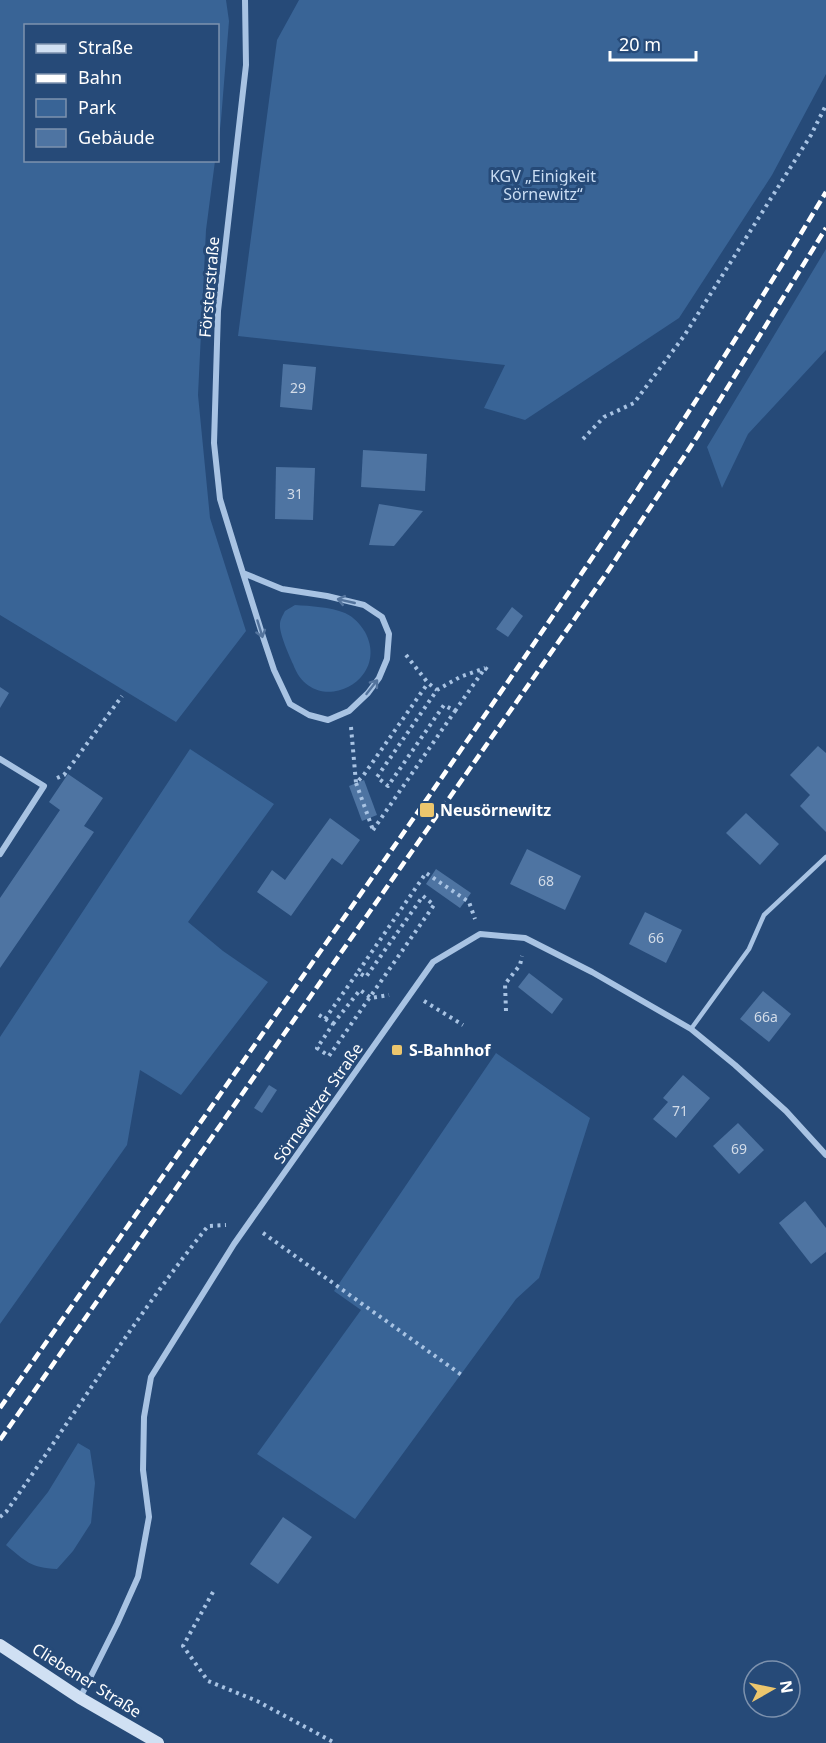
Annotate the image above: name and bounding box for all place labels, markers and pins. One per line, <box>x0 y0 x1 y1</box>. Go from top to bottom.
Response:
place label: Neusörnewitz <box>440 799 551 821</box>
marker: Neusörnewitz <box>418 801 436 819</box>
place label: S-Bahnhof <box>409 1039 491 1061</box>
marker: S-Bahnhof <box>390 1043 404 1057</box>

